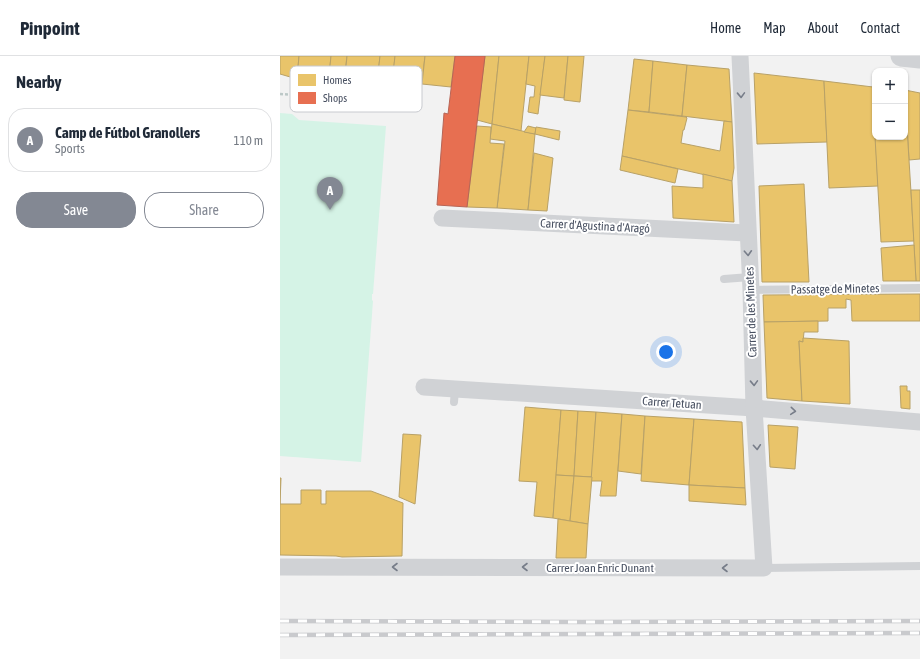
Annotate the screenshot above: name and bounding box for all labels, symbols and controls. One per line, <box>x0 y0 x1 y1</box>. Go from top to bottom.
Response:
text: Pinpoint <box>20 17 80 39</box>
text: Home <box>710 20 741 36</box>
text: Map <box>763 20 786 36</box>
text: About <box>808 20 839 36</box>
text: Contact <box>861 20 900 36</box>
legend <box>290 66 422 112</box>
map controls <box>872 68 908 140</box>
button: + <box>872 68 908 104</box>
text: Nearby <box>16 72 62 92</box>
text: Homes <box>323 74 351 86</box>
text: Shops <box>323 92 347 104</box>
one-way arrow <box>737 92 746 98</box>
button: − <box>872 104 908 140</box>
text: Camp de Fútbol Granollers <box>55 124 200 141</box>
text: A <box>27 133 33 148</box>
text: 110 m <box>234 133 263 148</box>
text: Sports <box>55 141 85 156</box>
pin: A <box>317 177 343 210</box>
button: Save <box>16 192 136 228</box>
button: Share <box>144 192 264 228</box>
street label: Carrer d'Agustina d'Aragó <box>540 216 650 236</box>
one-way arrow <box>744 250 753 256</box>
street label: Carrer de les Minetes <box>742 266 760 358</box>
street label: Passatge de Minetes <box>791 281 879 297</box>
your location <box>656 342 676 362</box>
one-way arrow <box>749 380 758 386</box>
street label: Carrer Tetuan <box>642 394 702 412</box>
one-way arrow <box>790 406 796 415</box>
one-way arrow <box>752 444 761 450</box>
street label: Carrer Joan Enric Dunant <box>546 561 654 575</box>
one-way arrow <box>392 563 398 571</box>
one-way arrow <box>522 563 528 571</box>
one-way arrow <box>722 564 728 572</box>

